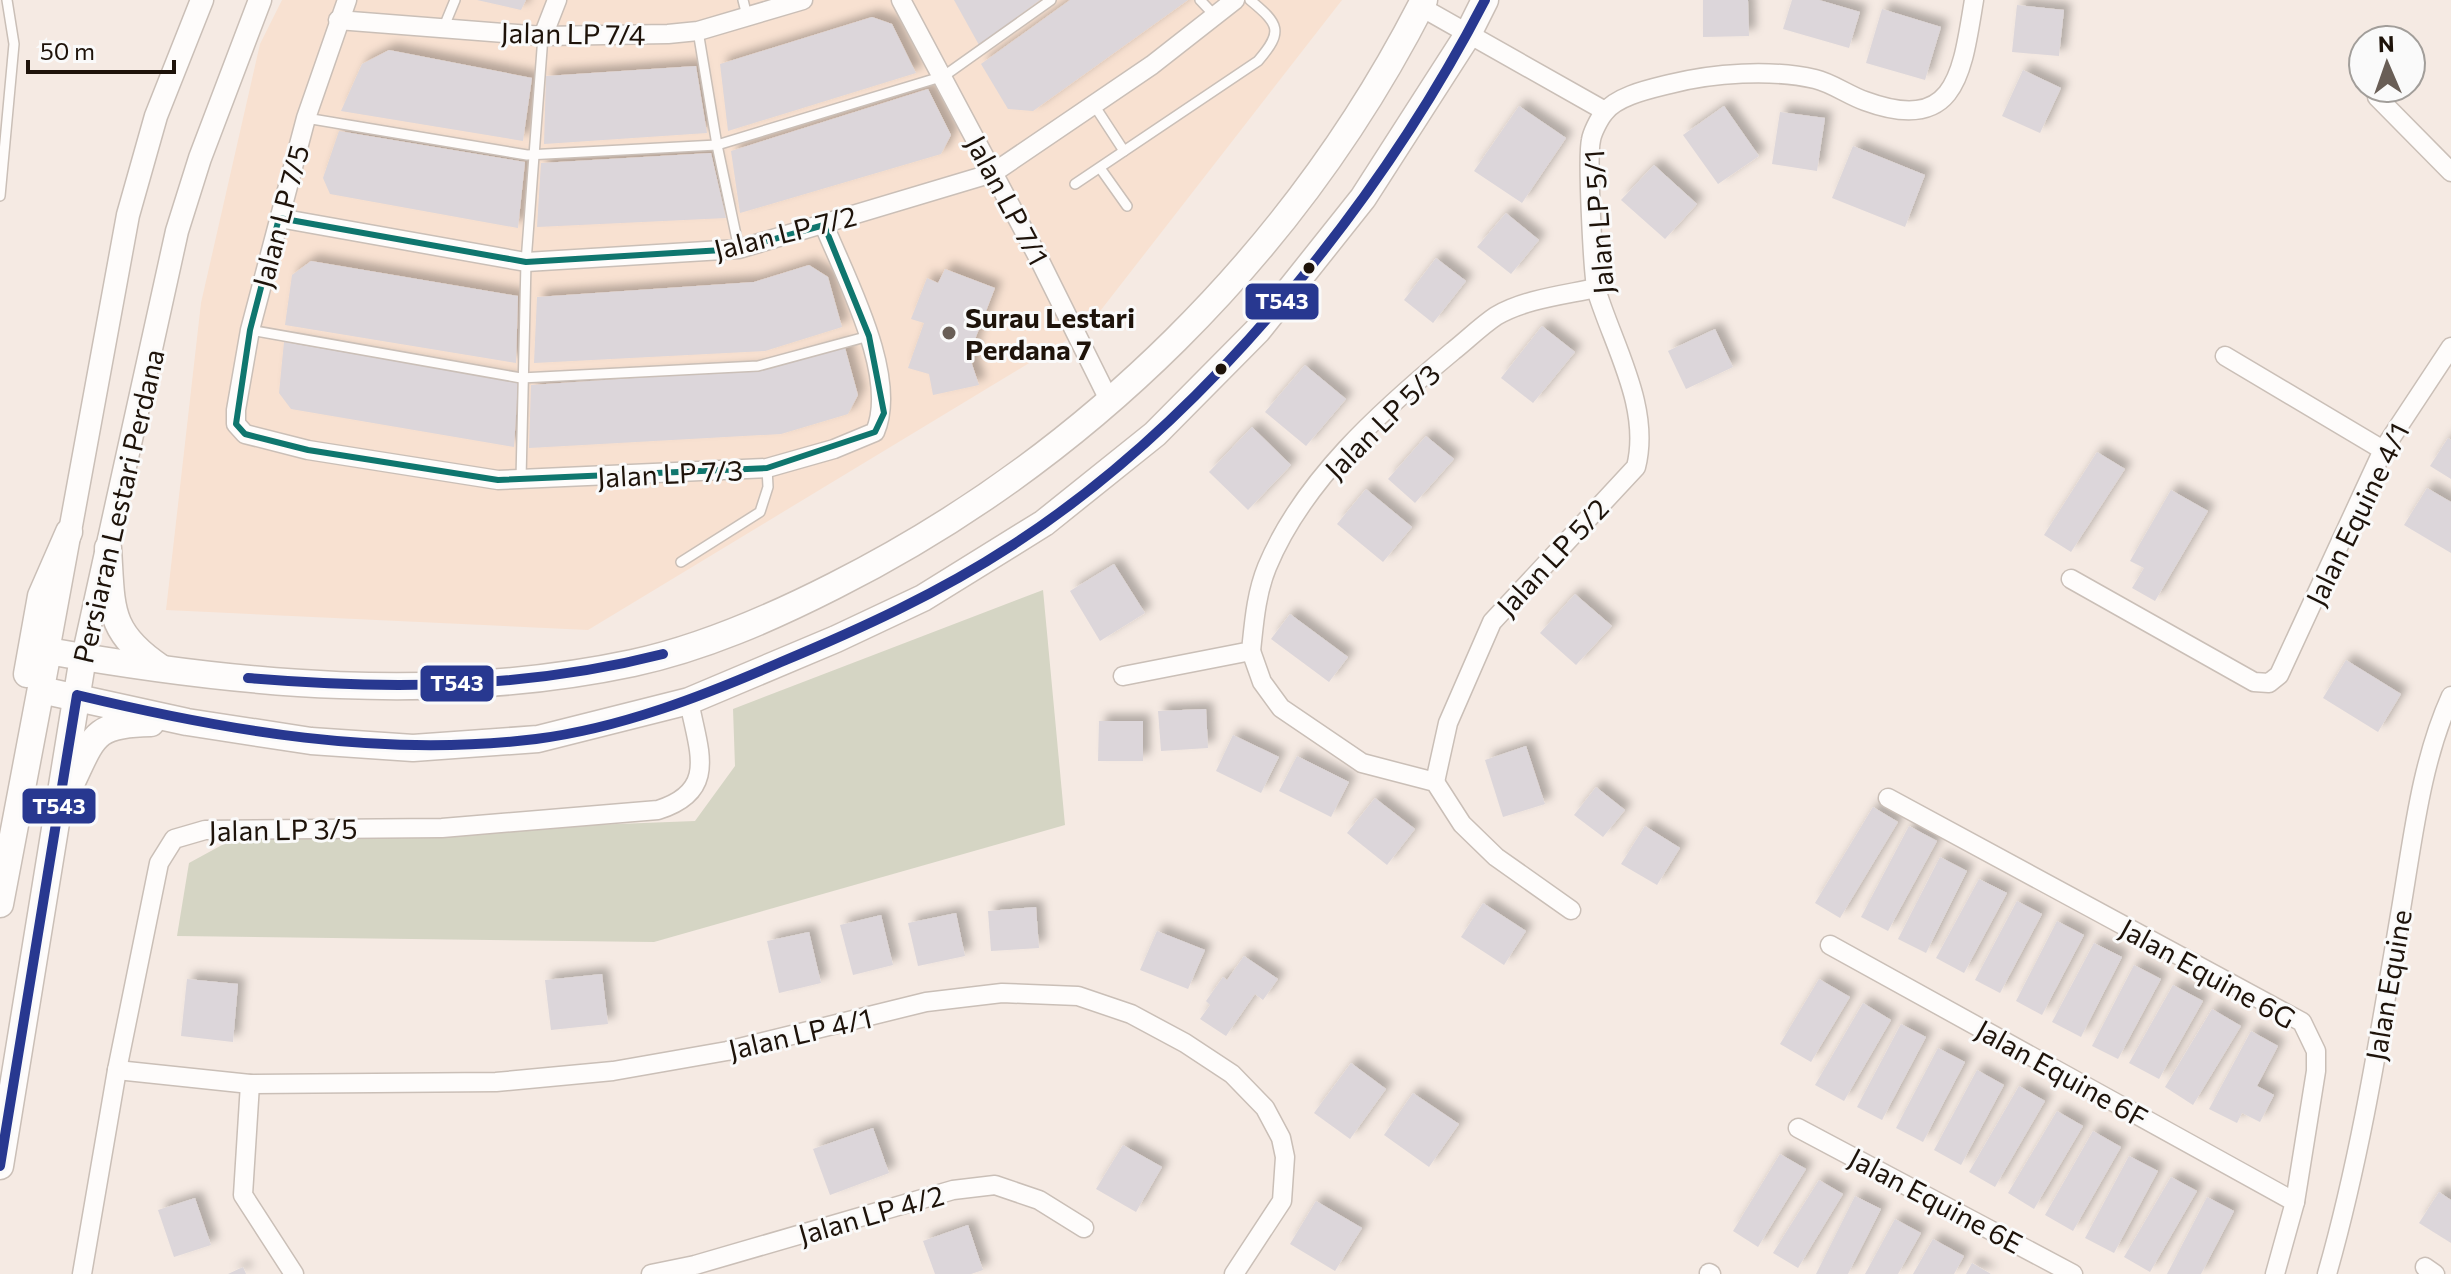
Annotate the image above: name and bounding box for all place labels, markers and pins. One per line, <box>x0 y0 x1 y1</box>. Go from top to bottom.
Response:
unlabelled marker <box>1301 260 1317 276</box>
place label: Surau Lestari Perdana 7 <box>965 300 1135 366</box>
marker: Surau Lestari Perdana 7 <box>940 324 958 342</box>
unlabelled marker <box>1213 361 1229 377</box>

